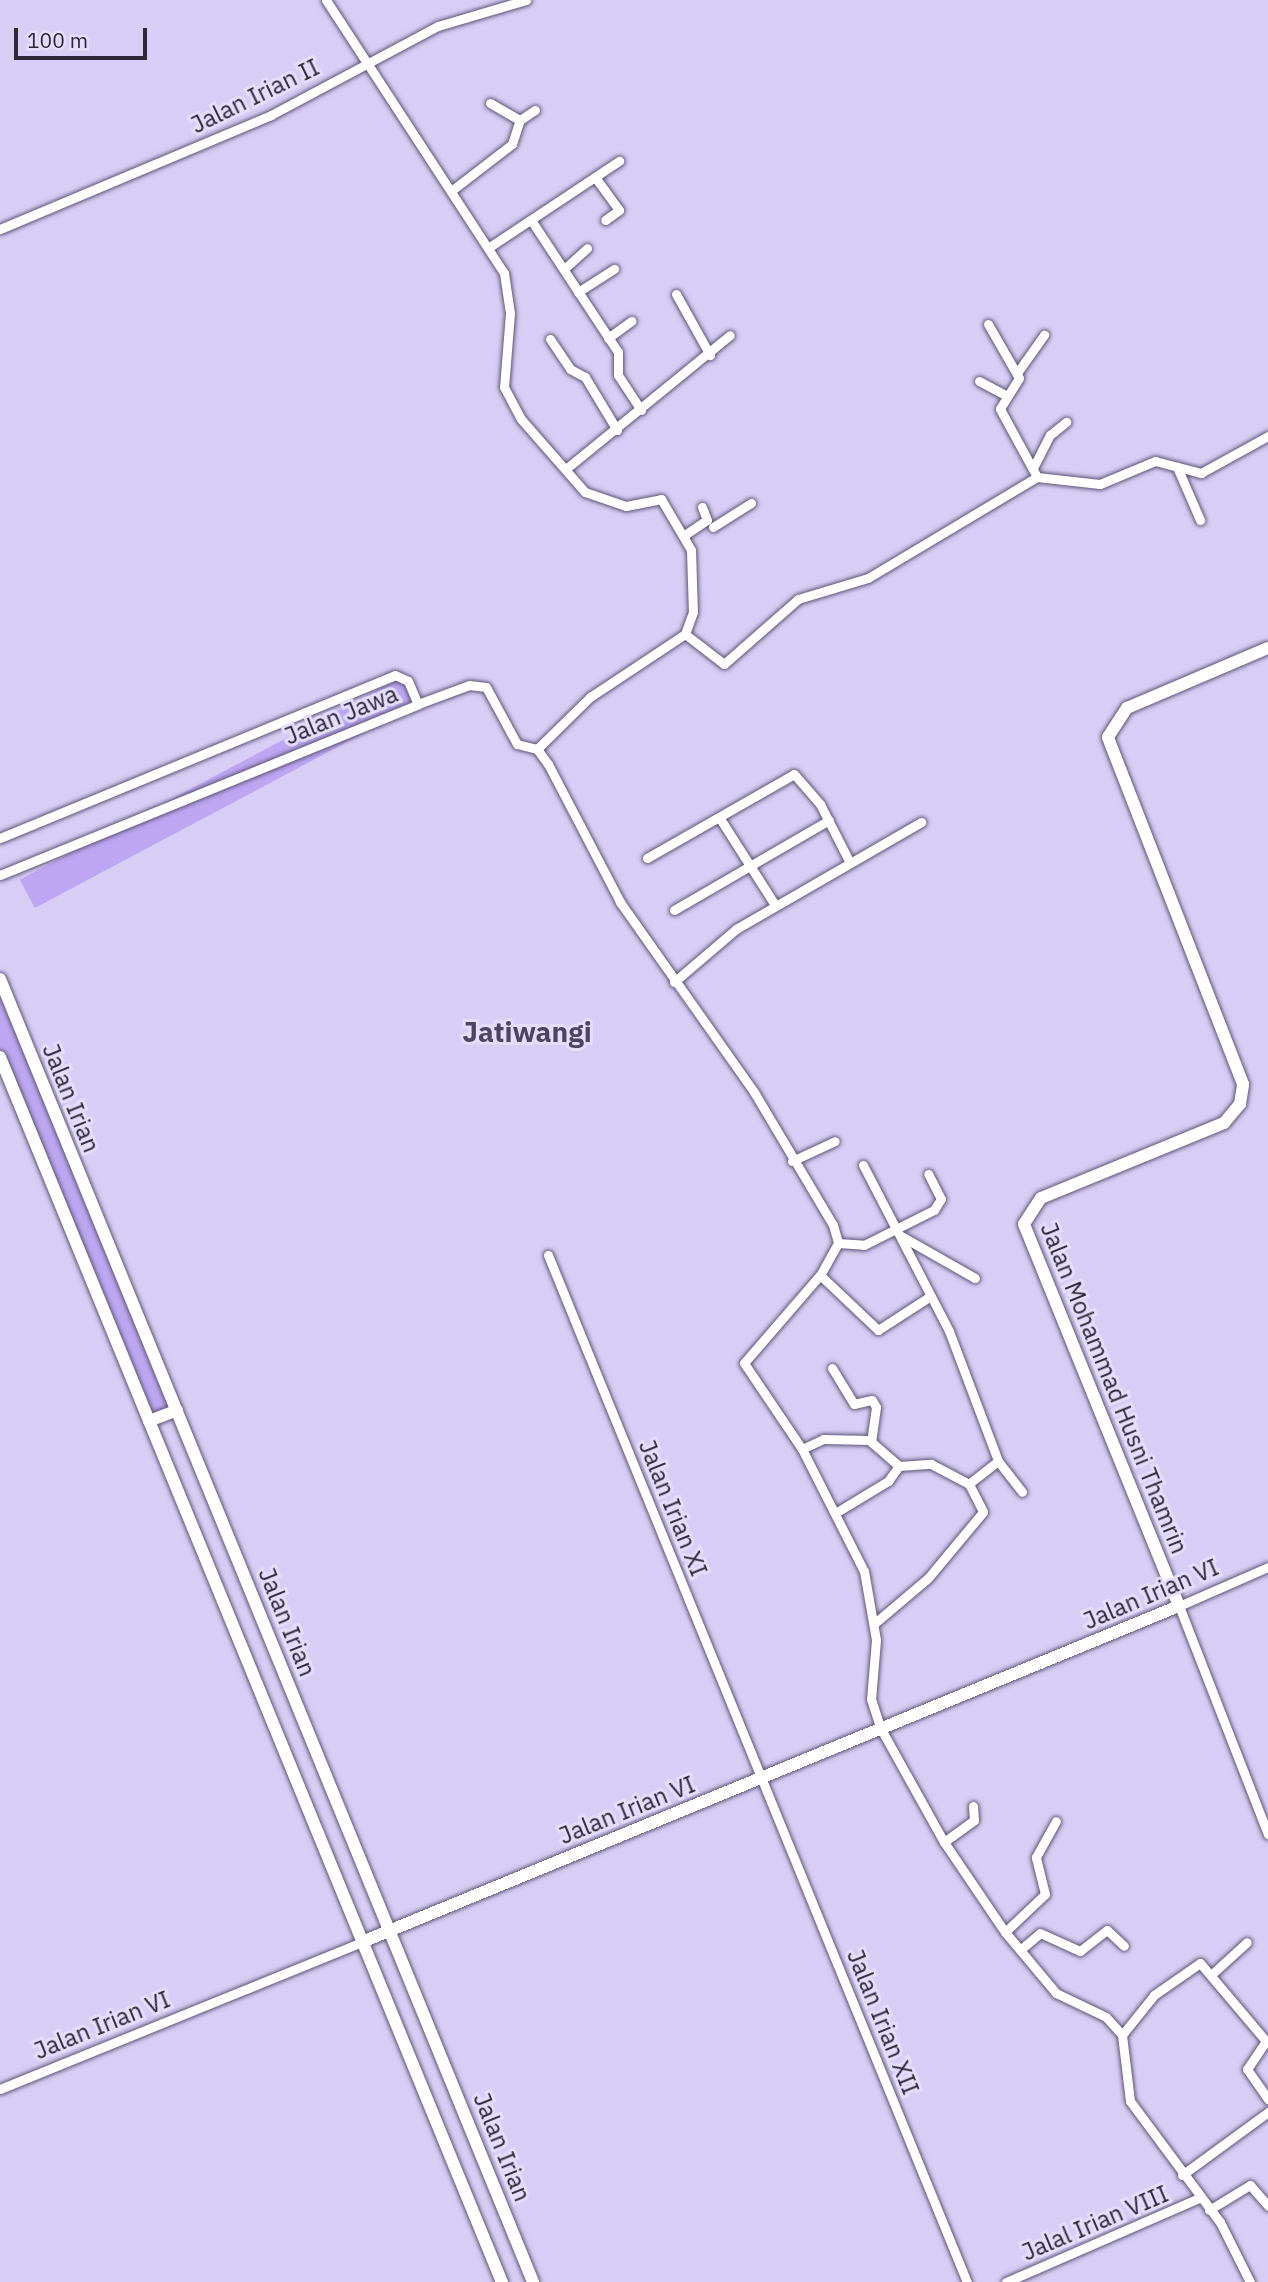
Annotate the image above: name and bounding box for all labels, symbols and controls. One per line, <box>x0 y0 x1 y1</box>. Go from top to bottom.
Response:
scale bar <box>18 14 150 58</box>
text: 100 m <box>27 26 88 54</box>
street label: Jalan Irian II <box>186 52 324 140</box>
street label: Jalan Jawa <box>280 679 402 751</box>
district label: Jatiwangi <box>462 1015 592 1049</box>
street label: Jalan Irian <box>36 1040 106 1156</box>
street label: Jalan Mohammad Husni Thamrin <box>1034 1218 1194 1558</box>
street label: Jalan Irian XI <box>633 1436 713 1580</box>
street label: Jalan Irian VI <box>1079 1553 1223 1635</box>
street label: Jalan Irian <box>252 1564 322 1680</box>
street label: Jalan Irian VI <box>555 1770 699 1850</box>
street label: Jalan Irian XII <box>841 1945 925 2099</box>
street label: Jalan Irian VI <box>30 1985 174 2065</box>
street label: Jalan Irian <box>467 2089 537 2205</box>
street label: Jalal Irian VIII <box>1017 2179 1173 2267</box>

